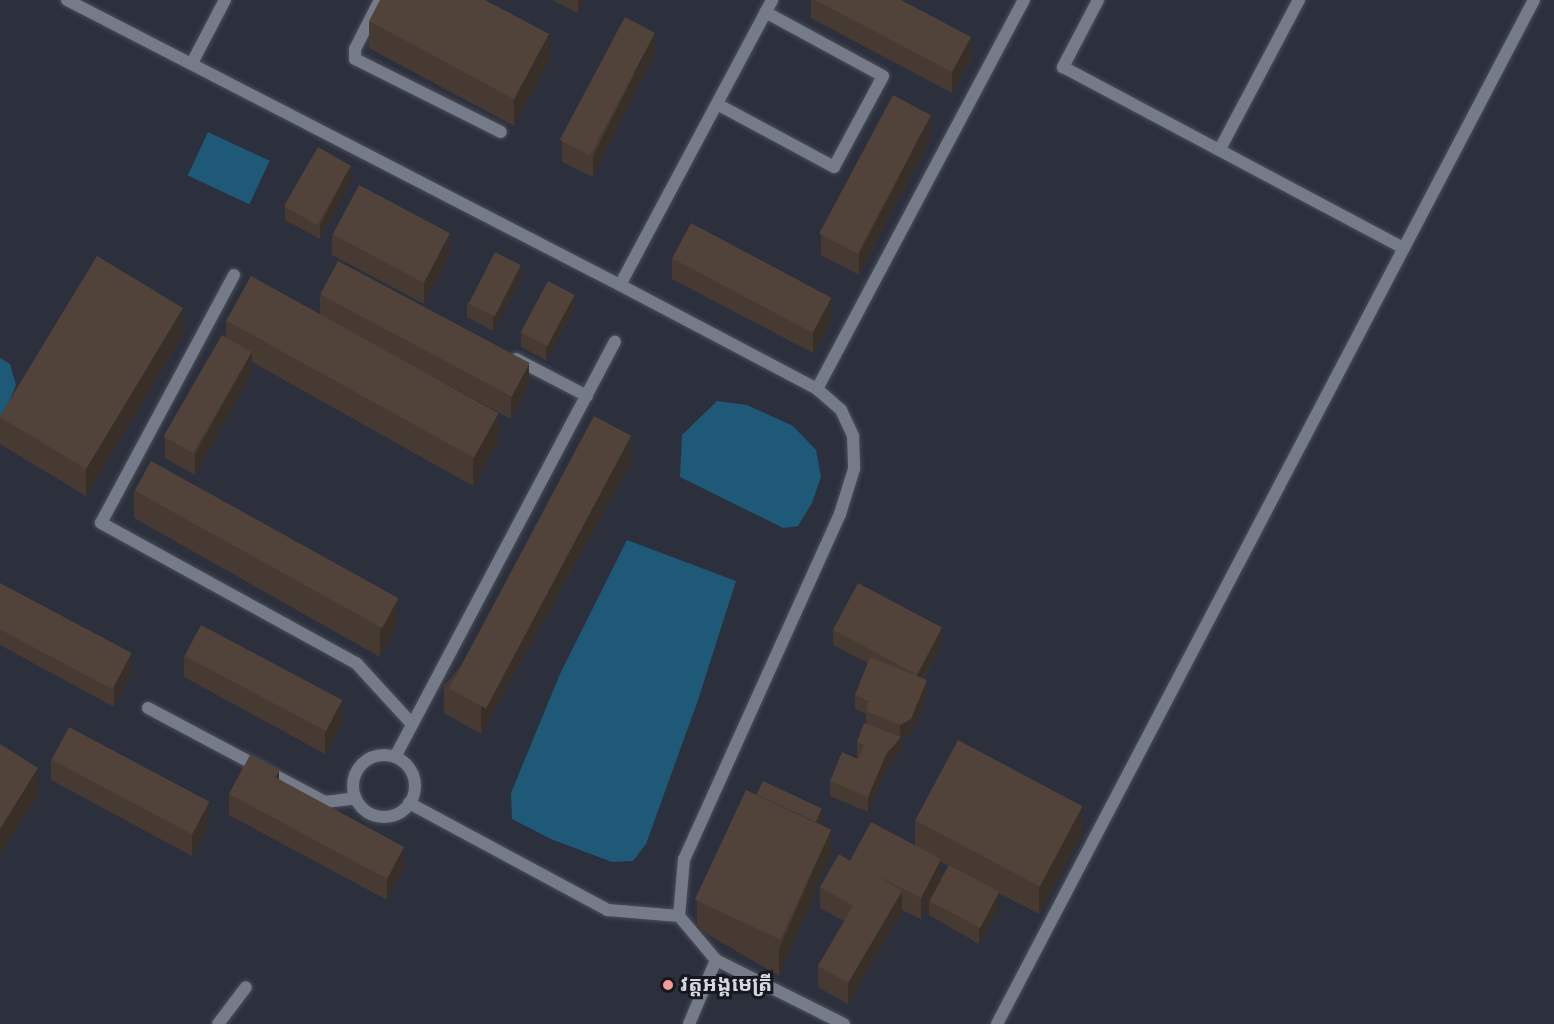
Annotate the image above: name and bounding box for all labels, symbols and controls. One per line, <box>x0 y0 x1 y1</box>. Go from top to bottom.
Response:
place label: វត្តអង្គមេត្រី <box>680 972 772 998</box>
marker: វត្តអង្គមេត្រី <box>661 978 675 992</box>

